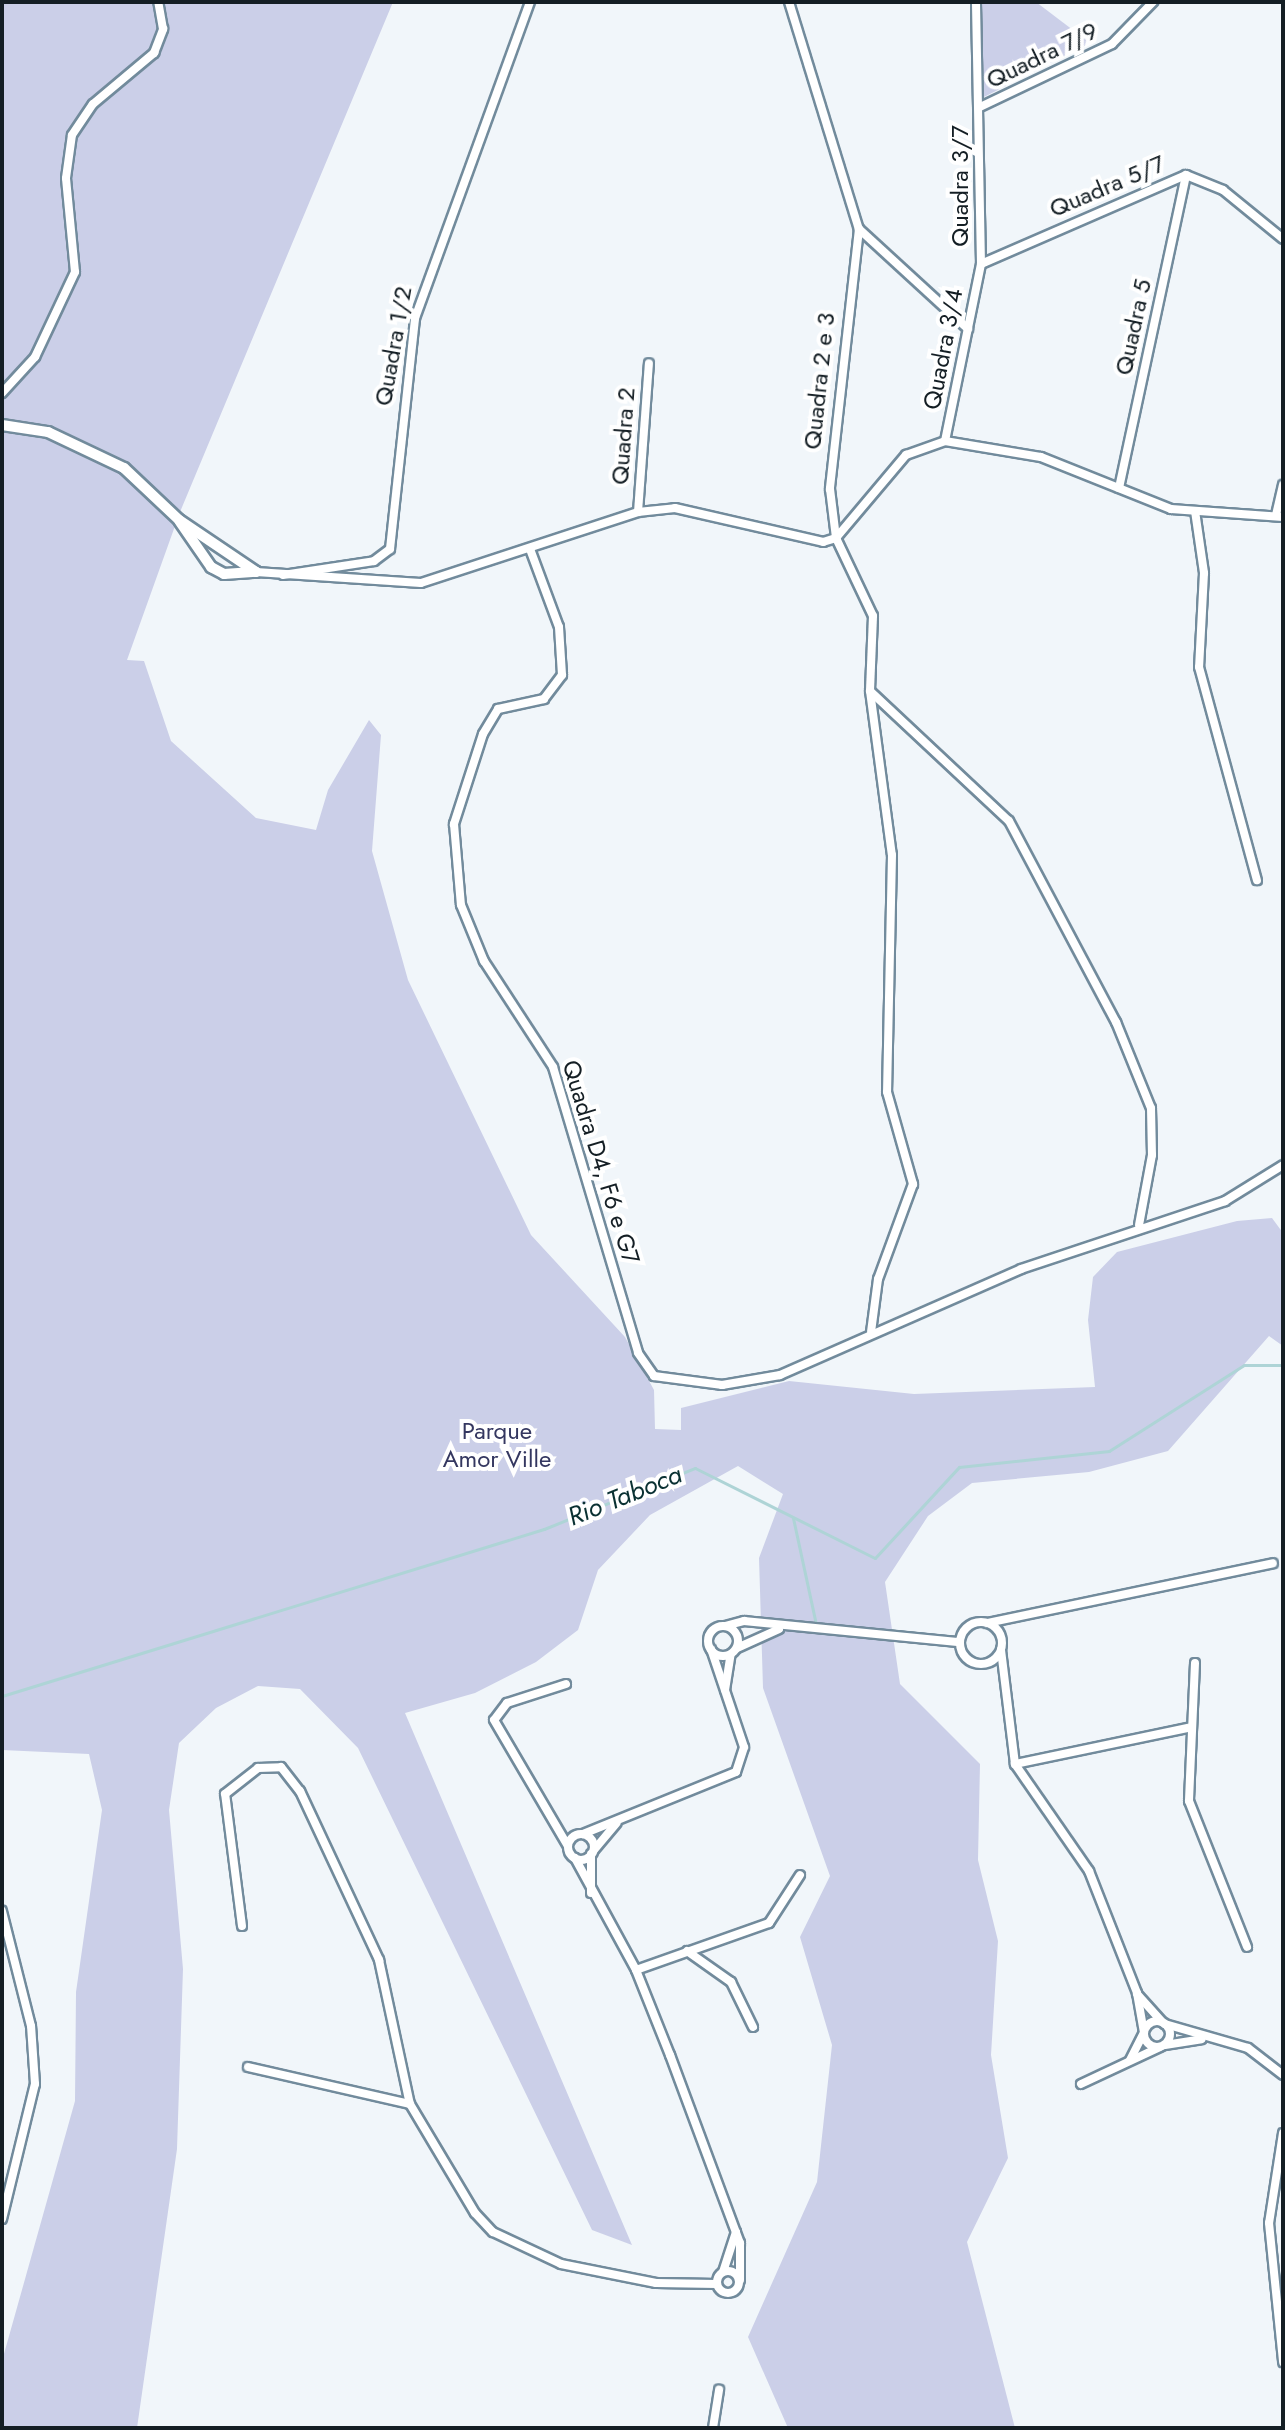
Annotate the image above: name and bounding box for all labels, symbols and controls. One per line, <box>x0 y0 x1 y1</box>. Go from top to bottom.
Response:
street label: Quadra 7/9 <box>982 16 1102 94</box>
street label: Quadra 3/7 <box>946 125 974 247</box>
street label: Quadra 5/7 <box>1045 149 1169 223</box>
street label: Quadra 5 <box>1109 276 1157 378</box>
street label: Quadra 1/2 <box>368 284 418 408</box>
street label: Quadra 3/4 <box>917 286 969 412</box>
street label: Quadra 2 e 3 <box>798 311 840 451</box>
street label: Quadra 2 <box>605 386 641 486</box>
street label: Quadra D4, F6 e G7 <box>556 1057 646 1267</box>
park label: Parque Amor Ville <box>443 1417 551 1473</box>
water label: Rio Taboca <box>563 1459 687 1533</box>

